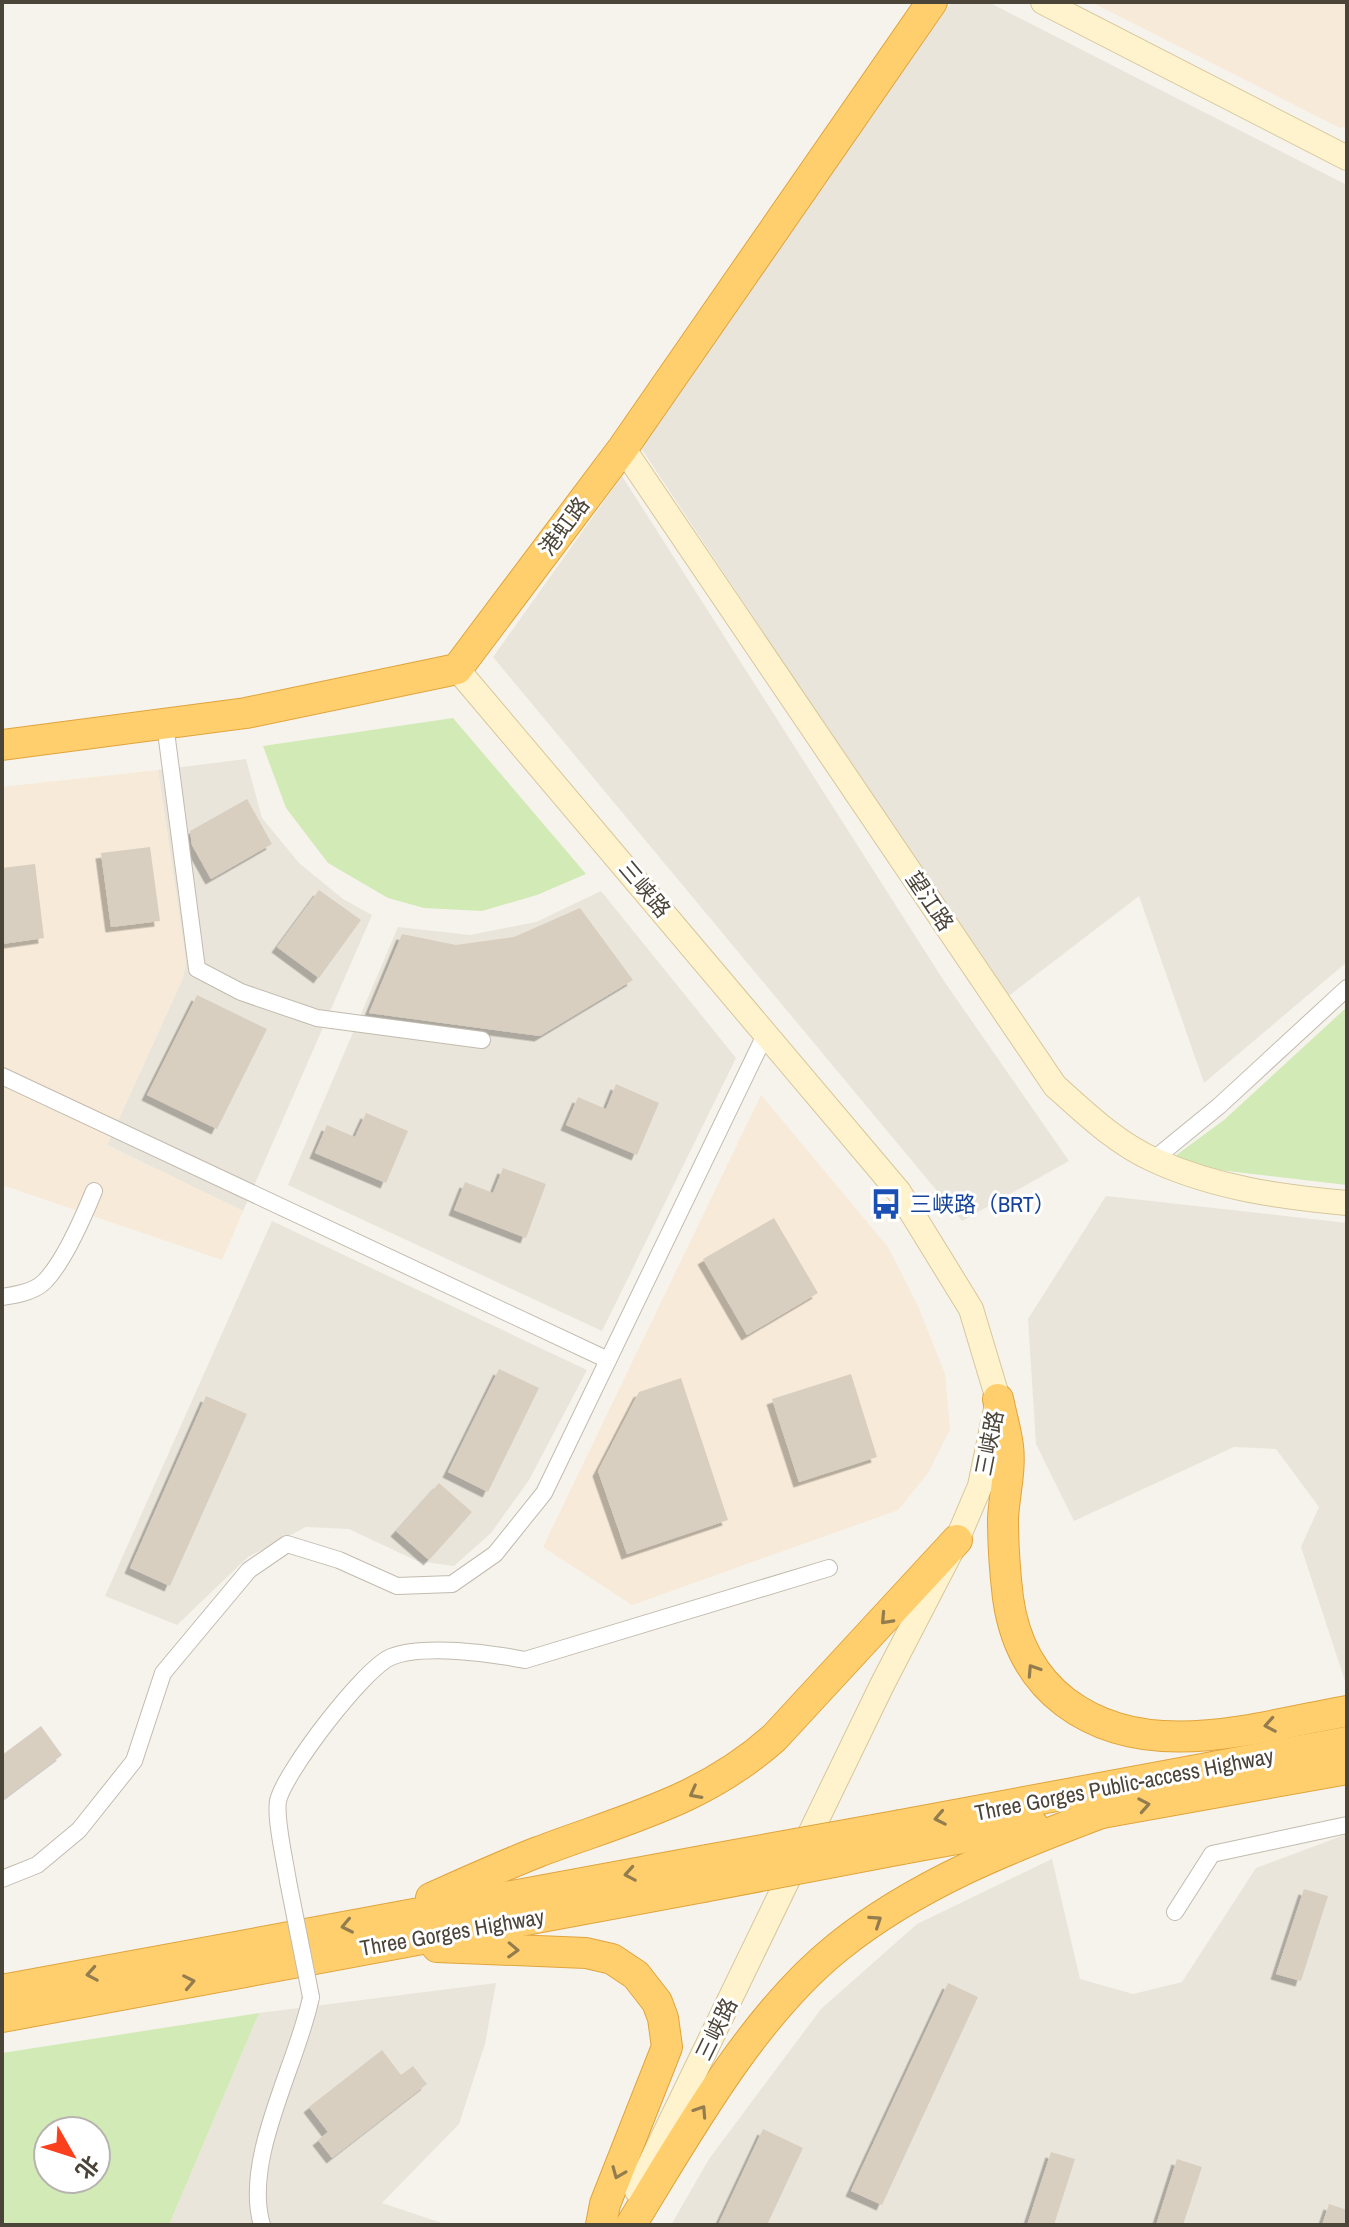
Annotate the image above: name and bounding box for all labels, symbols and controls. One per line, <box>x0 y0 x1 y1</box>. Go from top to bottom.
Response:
street label: 港虹路 <box>532 491 596 561</box>
street label: 三峡路 <box>612 854 678 924</box>
street label: 望江路 <box>899 865 961 937</box>
bus stop icon: 三峡路（BRT） <box>869 1187 903 1221</box>
place label: 三峡路（BRT） <box>910 1189 1056 1219</box>
street label: 三峡路 <box>968 1408 1010 1478</box>
one-way arrow <box>881 1610 895 1624</box>
one-way arrow <box>1028 1664 1043 1678</box>
one-way arrow <box>1263 1715 1277 1732</box>
street label: Three Gorges Public-access Highway <box>972 1740 1276 1828</box>
one-way arrow <box>688 1783 703 1798</box>
one-way arrow <box>1137 1798 1151 1815</box>
one-way arrow <box>933 1809 947 1826</box>
one-way arrow <box>624 1865 637 1882</box>
street label: Three Gorges Highway <box>358 1901 546 1963</box>
one-way arrow <box>340 1916 354 1933</box>
one-way arrow <box>867 1916 881 1931</box>
one-way arrow <box>507 1942 520 1959</box>
one-way arrow <box>85 1965 98 1982</box>
one-way arrow <box>182 1974 196 1991</box>
street label: 三峡路 <box>688 1993 744 2065</box>
one-way arrow <box>692 2105 707 2120</box>
north arrow <box>32 2115 112 2195</box>
text: 北 <box>69 2150 106 2186</box>
one-way arrow <box>611 2165 627 2179</box>

